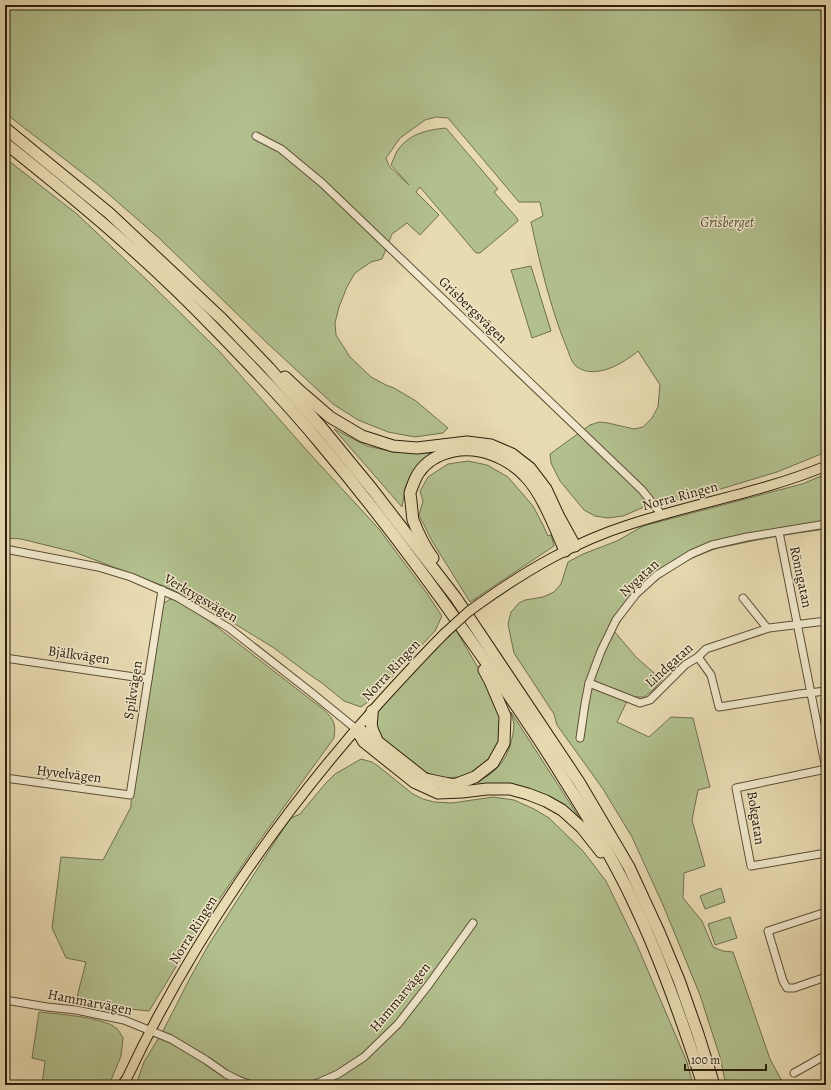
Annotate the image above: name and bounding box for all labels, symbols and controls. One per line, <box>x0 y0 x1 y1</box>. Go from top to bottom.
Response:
park label: Grisberget <box>700 213 755 232</box>
street label: Grisbergsvägen <box>434 272 512 348</box>
street label: Norra Ringen <box>640 477 720 515</box>
street label: Rönngatan <box>785 544 817 610</box>
street label: Nygatan <box>615 555 663 601</box>
street label: Verktygsvägen <box>160 569 242 627</box>
street label: Norra Ringen <box>358 635 425 705</box>
street label: Lindgatan <box>641 638 697 692</box>
street label: Bjälkvägen <box>47 641 111 669</box>
street label: Spikvägen <box>119 659 147 721</box>
street label: Hyvelvägen <box>35 761 103 787</box>
street label: Bokgatan <box>742 790 770 846</box>
street label: Norra Ringen <box>164 892 222 968</box>
street label: Hammarvägen <box>365 958 435 1036</box>
street label: Hammarvägen <box>46 984 134 1020</box>
scale bar <box>685 1046 766 1072</box>
text: 100 m <box>691 1052 720 1068</box>

